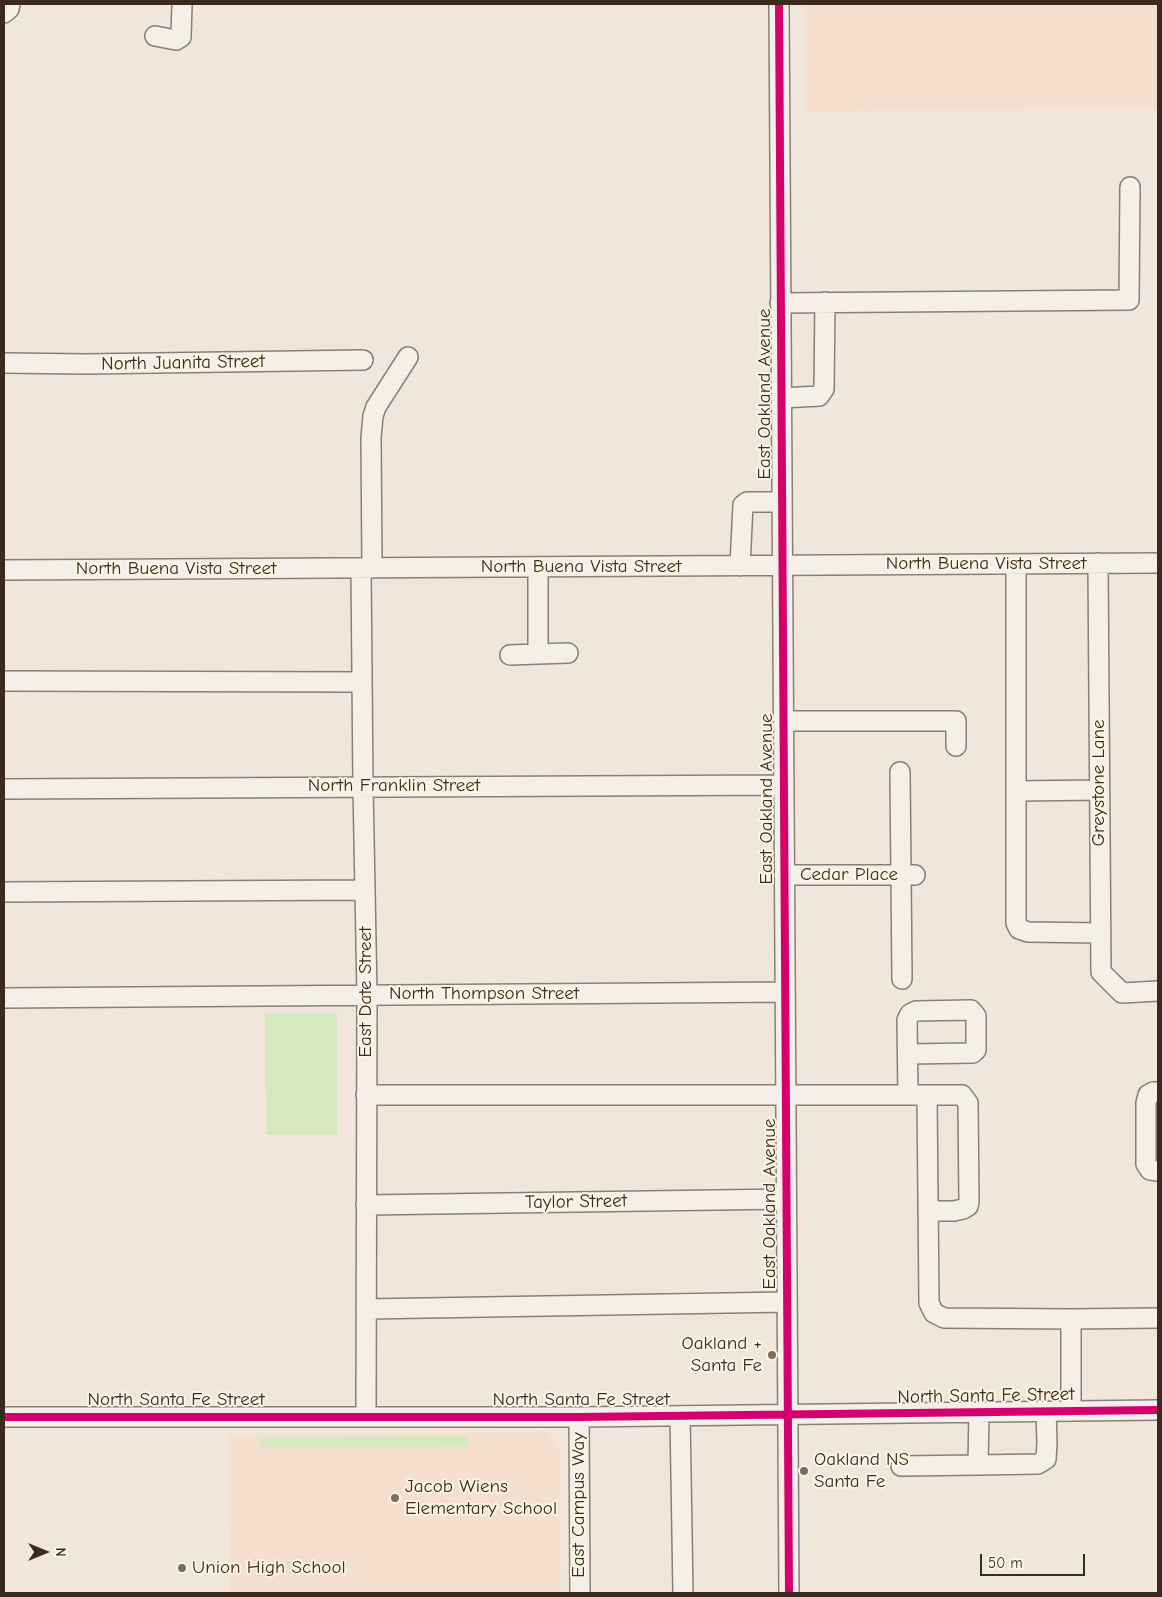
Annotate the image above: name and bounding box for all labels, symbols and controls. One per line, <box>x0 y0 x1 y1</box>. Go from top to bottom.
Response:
street label: East Oakland Avenue <box>754 309 776 479</box>
street label: North Juanita Street <box>101 350 265 376</box>
street label: North Buena Vista Street <box>886 553 1086 575</box>
street label: North Buena Vista Street <box>481 556 681 578</box>
street label: North Buena Vista Street <box>76 558 276 580</box>
street label: East Oakland Avenue <box>756 714 778 884</box>
street label: Greystone Lane <box>1088 719 1110 847</box>
street label: North Franklin Street <box>308 775 480 797</box>
street label: Cedar Place <box>800 864 898 886</box>
street label: East Date Street <box>355 926 377 1058</box>
street label: North Thompson Street <box>389 983 579 1005</box>
street label: East Oakland Avenue <box>759 1119 781 1289</box>
street label: Taylor Street <box>525 1190 627 1214</box>
place label: Oakland + Santa Fe <box>681 1333 762 1377</box>
marker: Oakland + Santa Fe <box>766 1349 778 1361</box>
street label: North Santa Fe Street <box>897 1383 1075 1409</box>
street label: North Santa Fe Street <box>87 1389 265 1411</box>
street label: North Santa Fe Street <box>492 1389 670 1411</box>
street label: East Campus Way <box>568 1432 590 1578</box>
place label: Oakland NS Santa Fe <box>814 1449 909 1493</box>
marker: Oakland NS Santa Fe <box>798 1465 810 1477</box>
place label: Jacob Wiens Elementary School <box>405 1476 557 1520</box>
marker: Jacob Wiens Elementary School <box>389 1492 401 1504</box>
north arrow <box>20 1527 70 1577</box>
scale bar <box>982 1544 1087 1576</box>
text: N <box>52 1547 69 1557</box>
text: 50 m <box>988 1554 1023 1572</box>
place label: Union High School <box>192 1557 346 1579</box>
marker: Union High School <box>176 1562 188 1574</box>

